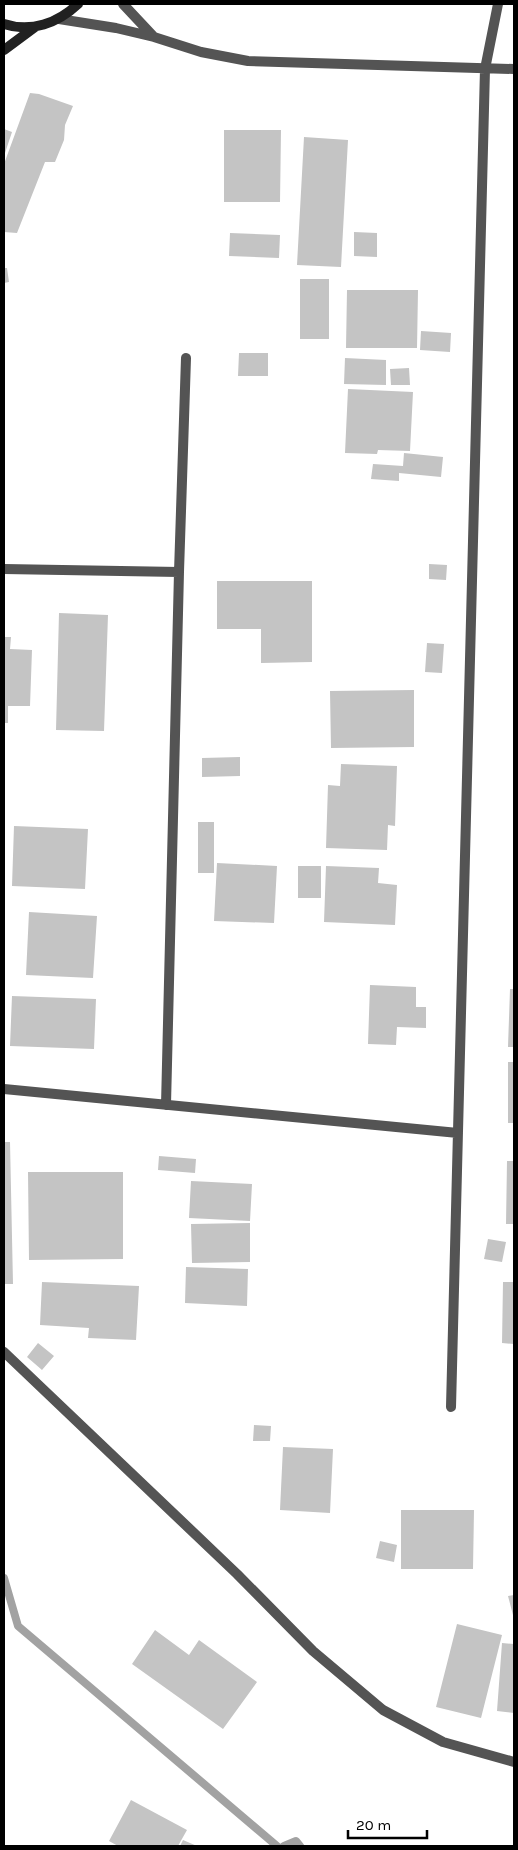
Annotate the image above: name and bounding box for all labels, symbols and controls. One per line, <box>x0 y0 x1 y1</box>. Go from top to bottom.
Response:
scale bar <box>348 1808 427 1840</box>
text: 20 m <box>356 1816 391 1834</box>

